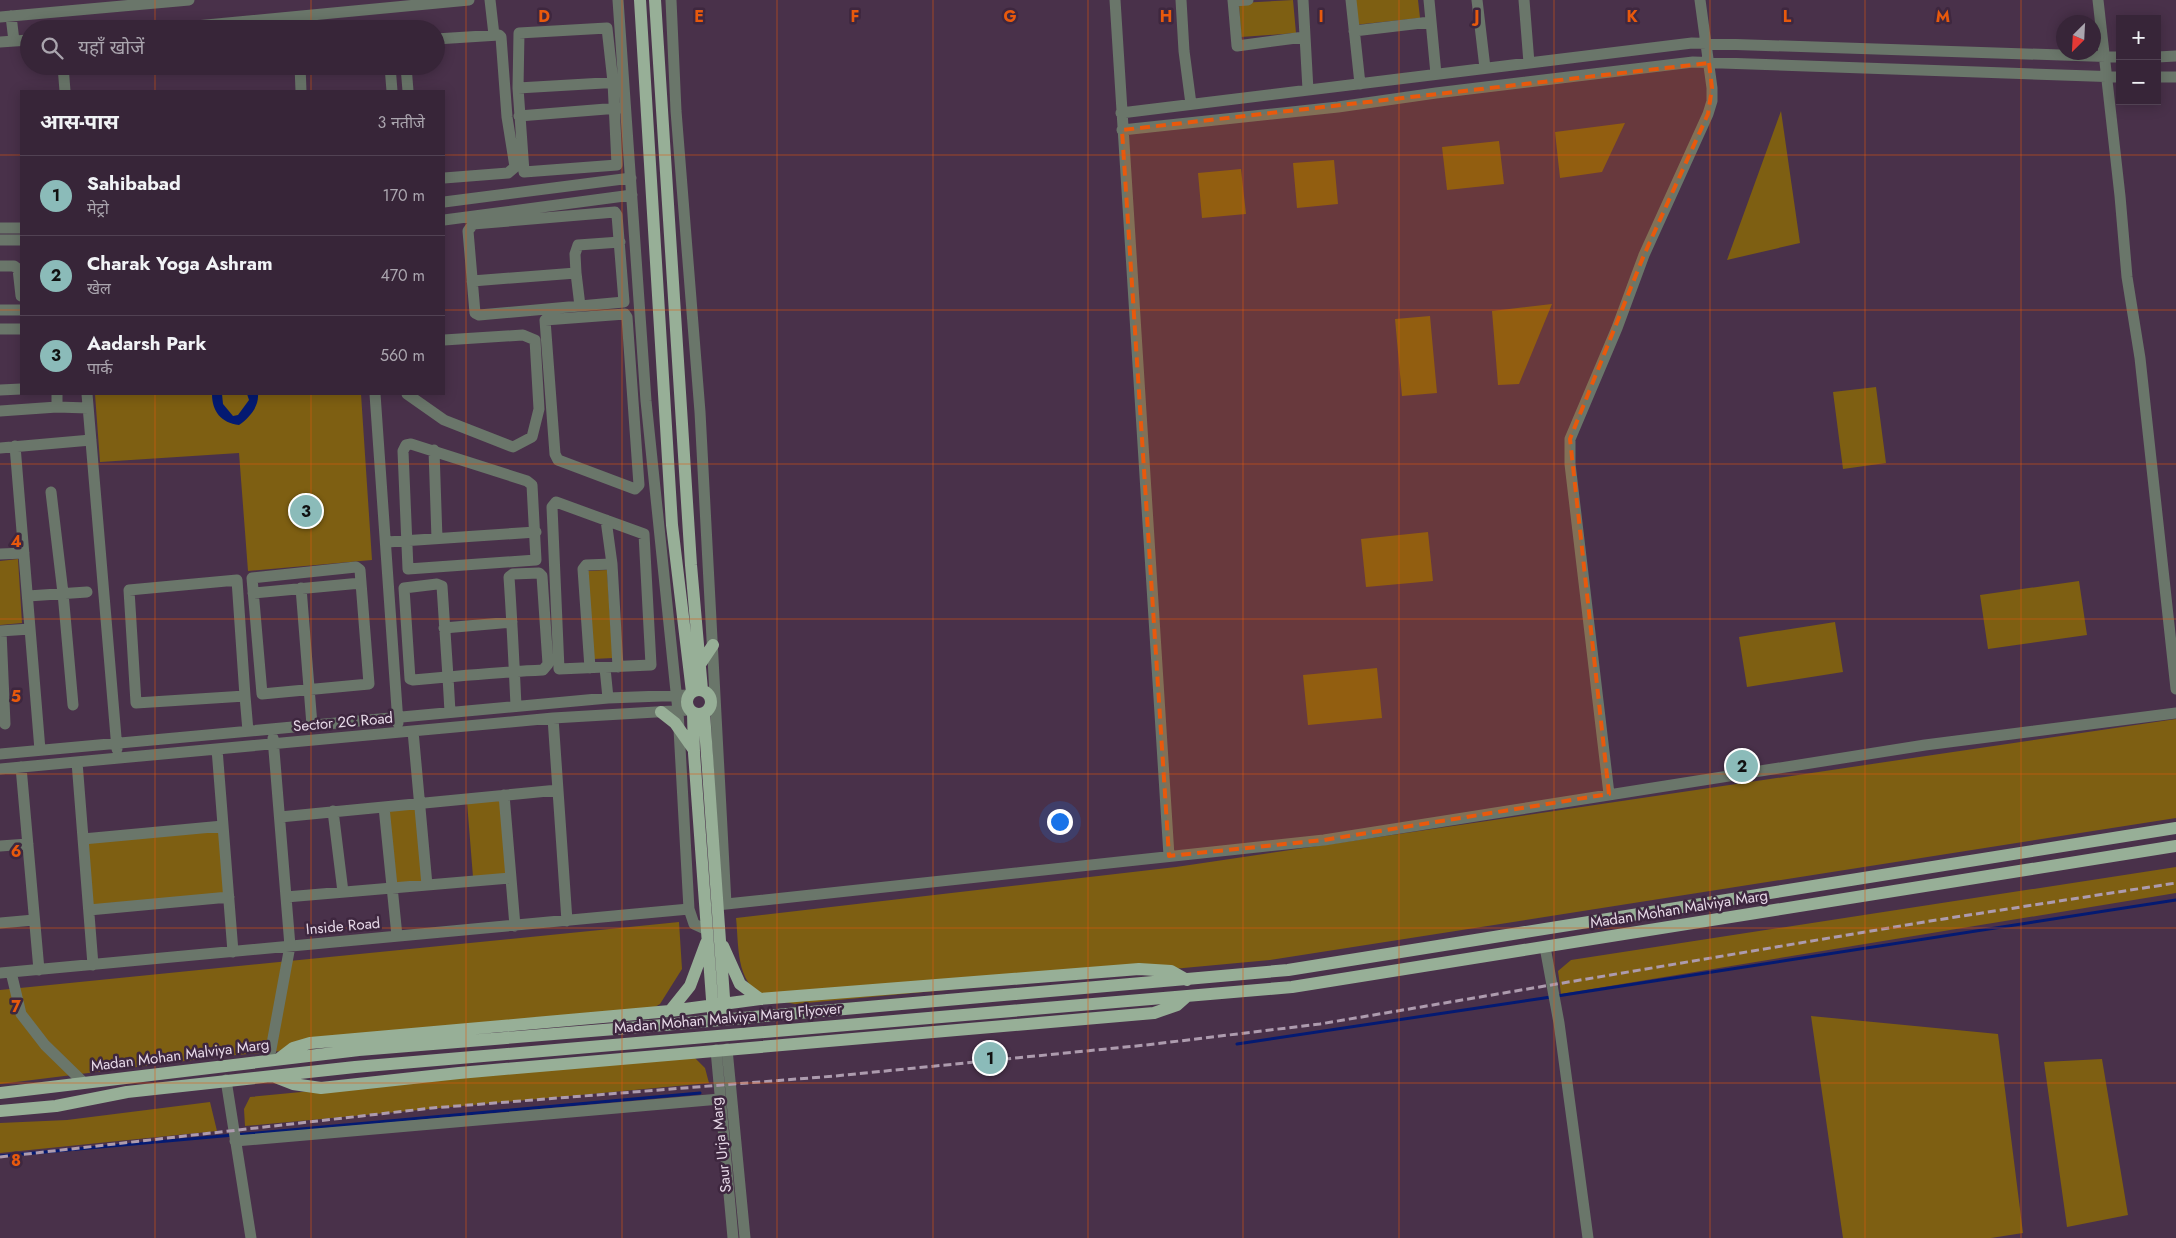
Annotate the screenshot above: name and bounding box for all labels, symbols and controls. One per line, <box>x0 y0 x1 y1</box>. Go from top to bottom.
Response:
text: D <box>538 5 550 28</box>
text: E <box>694 5 704 28</box>
text: F <box>851 5 859 28</box>
text: G <box>1003 5 1017 28</box>
text: H <box>1160 5 1172 28</box>
text: I <box>1318 5 1324 28</box>
text: J <box>1471 5 1480 28</box>
text: K <box>1626 5 1638 28</box>
text: L <box>1783 5 1792 28</box>
text: M <box>1936 5 1950 28</box>
north arrow <box>2056 15 2101 60</box>
map controls <box>2116 15 2161 105</box>
button: + <box>2116 15 2161 60</box>
search box <box>20 20 445 75</box>
icon: search <box>38 34 66 62</box>
text: यहाँ खोजें <box>78 34 144 61</box>
button: − <box>2116 60 2161 105</box>
text: आस-पास <box>40 107 119 137</box>
text: 3 नतीजे <box>377 111 425 134</box>
text: Sahibabad <box>87 170 181 197</box>
text: 1 <box>52 184 60 207</box>
text: 170 m <box>383 184 425 207</box>
text: मेट्रो <box>87 197 109 220</box>
text: Charak Yoga Ashram <box>87 250 273 277</box>
text: 2 <box>51 264 61 287</box>
text: 470 m <box>380 264 425 287</box>
text: खेल <box>87 277 111 300</box>
text: Aadarsh Park <box>87 330 206 357</box>
text: 3 <box>51 344 61 367</box>
text: 560 m <box>380 344 425 367</box>
text: पार्क <box>87 357 113 380</box>
pin: 3 <box>290 492 322 530</box>
text: 4 <box>10 530 22 553</box>
text: 5 <box>11 685 21 708</box>
street label: Sector 2C Road <box>292 707 394 737</box>
pin: 2 <box>1726 747 1758 785</box>
your location <box>1047 809 1073 835</box>
text: 6 <box>11 840 21 863</box>
street label: Madan Mohan Malviya Marg <box>1588 884 1770 934</box>
street label: Inside Road <box>305 912 381 940</box>
text: 7 <box>11 995 21 1018</box>
street label: Madan Mohan Malviya Marg Flyover <box>613 997 844 1039</box>
street label: Madan Mohan Malviya Marg <box>89 1033 271 1077</box>
pin: 1 <box>974 1039 1006 1077</box>
street label: Saur Urja Marg <box>705 1096 737 1194</box>
text: 8 <box>11 1149 21 1172</box>

